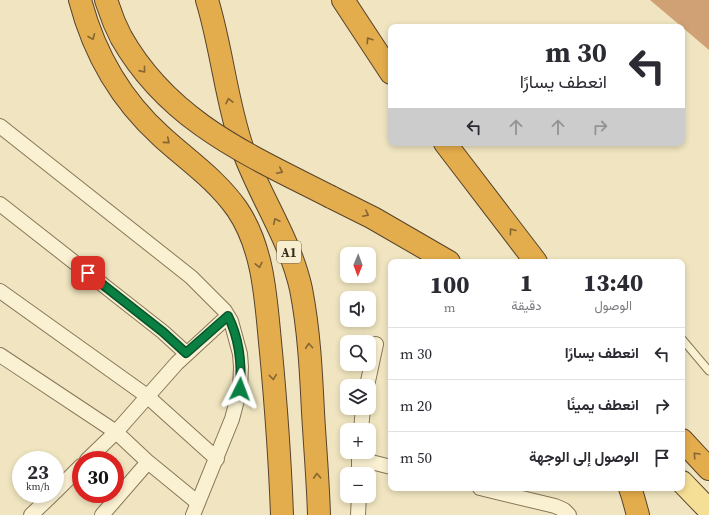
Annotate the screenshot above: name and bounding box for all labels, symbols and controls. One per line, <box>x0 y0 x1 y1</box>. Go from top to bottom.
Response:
one-way arrow <box>87 33 95 41</box>
text: 30 m <box>545 33 607 71</box>
one-way arrow <box>366 37 374 44</box>
icon: left <box>621 40 673 92</box>
one-way arrow <box>138 65 145 72</box>
text: انعطف يسارًا <box>520 69 607 94</box>
one-way arrow <box>226 98 234 104</box>
icon: left <box>463 116 485 138</box>
icon: ahead <box>505 116 527 138</box>
icon: ahead <box>547 116 569 138</box>
icon: right <box>589 116 611 138</box>
one-way arrow <box>163 137 170 144</box>
one-way arrow <box>276 166 283 174</box>
one-way arrow <box>362 209 369 217</box>
one-way arrow <box>273 218 281 226</box>
one-way arrow <box>509 228 517 235</box>
road number: A1 <box>277 241 301 263</box>
north arrow <box>340 247 376 283</box>
map controls <box>340 247 376 503</box>
pin <box>71 256 105 290</box>
one-way arrow <box>254 261 263 268</box>
icon: arrive <box>77 262 99 284</box>
text: 1 <box>520 266 533 299</box>
text: 13:40 <box>583 266 643 299</box>
text: 100 <box>430 268 470 301</box>
button: sound <box>340 291 376 327</box>
text: دقيقة <box>511 297 541 314</box>
text: الوصول <box>594 297 632 314</box>
text: m <box>444 299 456 316</box>
button: search <box>340 335 376 371</box>
text: انعطف يسارًا <box>565 342 639 363</box>
one-way arrow <box>304 343 313 349</box>
text: 30 m <box>400 343 432 364</box>
icon: left <box>651 343 673 365</box>
position arrow <box>219 368 261 410</box>
one-way arrow <box>269 374 278 380</box>
button: layers <box>340 379 376 415</box>
text: انعطف يمينًا <box>567 394 639 415</box>
text: 20 m <box>400 395 432 416</box>
icon: right <box>651 395 673 417</box>
button: + <box>340 423 376 459</box>
text: الوصول إلى الوجهة <box>529 446 639 467</box>
text: 50 m <box>400 447 432 468</box>
icon: arrive <box>651 447 673 469</box>
speed limit sign: 30 <box>72 451 124 503</box>
one-way arrow <box>693 452 700 460</box>
text: 23 <box>27 458 49 486</box>
button: − <box>340 467 376 503</box>
one-way arrow <box>312 473 321 479</box>
text: km/h <box>26 480 50 493</box>

